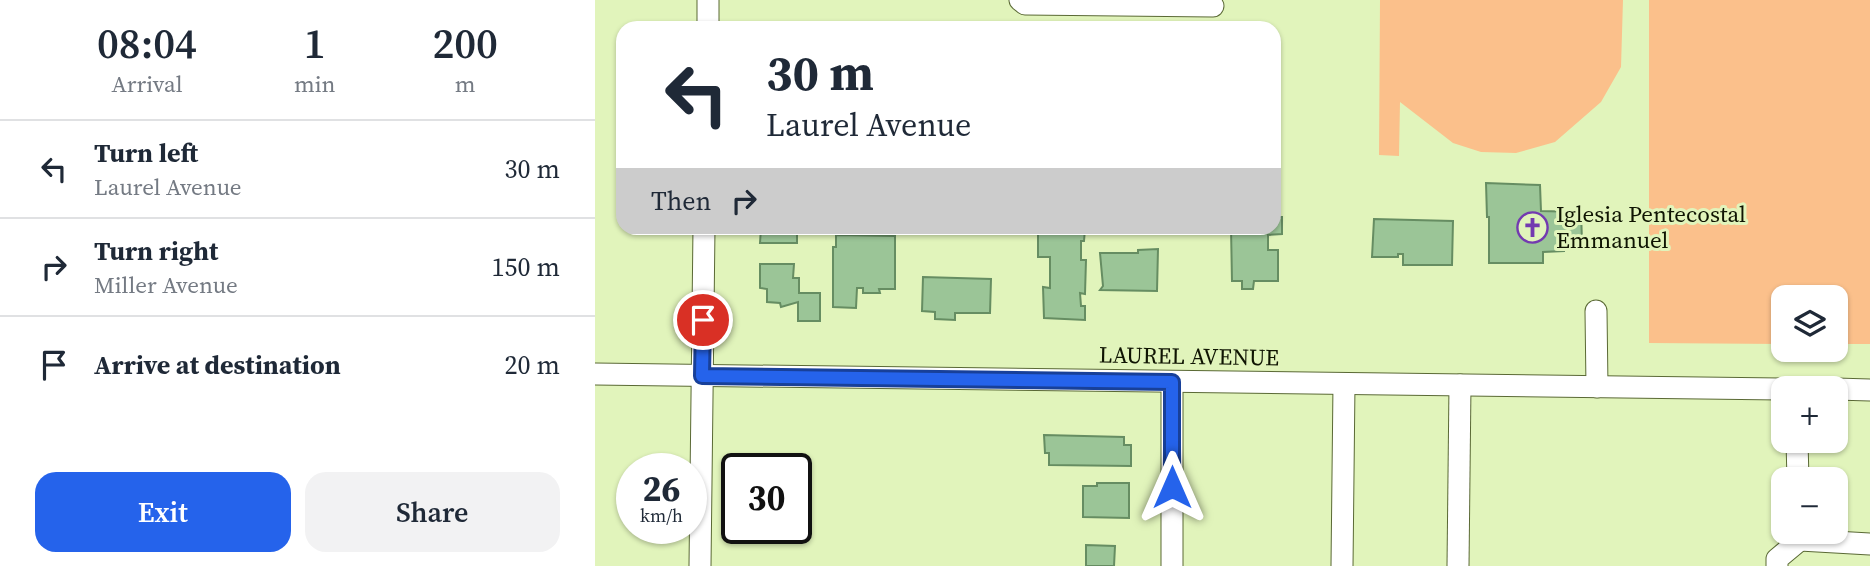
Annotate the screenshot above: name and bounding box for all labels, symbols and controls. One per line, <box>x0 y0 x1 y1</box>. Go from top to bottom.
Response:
text: 08:04 <box>97 14 197 72</box>
text: 1 <box>304 14 326 72</box>
text: 200 <box>432 14 498 72</box>
text: 30 m <box>766 39 874 106</box>
icon: left <box>651 49 742 140</box>
text: Arrival <box>111 68 183 100</box>
text: min <box>294 68 335 100</box>
text: m <box>455 68 476 100</box>
text: Laurel Avenue <box>766 103 971 147</box>
text: Turn left <box>94 135 198 171</box>
icon: left <box>35 150 73 188</box>
text: 30 m <box>505 151 560 187</box>
text: Laurel Avenue <box>94 171 242 203</box>
icon: right <box>725 182 763 220</box>
text: Then <box>651 183 711 219</box>
place label: Iglesia Pentecostal Emmanuel <box>1556 198 1746 256</box>
church icon: Iglesia Pentecostal Emmanuel <box>1516 210 1550 244</box>
text: Turn right <box>94 233 218 269</box>
icon: right <box>35 248 73 286</box>
text: 150 m <box>492 249 560 285</box>
text: Miller Avenue <box>94 269 238 301</box>
map controls <box>1771 285 1848 544</box>
button: layers <box>1771 285 1848 362</box>
pin <box>673 290 733 350</box>
icon: arrive <box>684 301 722 339</box>
street label: LAUREL AVENUE <box>1099 338 1280 374</box>
icon: arrive <box>35 346 73 384</box>
text: Arrive at destination <box>94 347 341 383</box>
text: 20 m <box>505 347 560 383</box>
button: + <box>1771 376 1848 453</box>
position arrow <box>1135 450 1209 524</box>
speed limit sign: 30 <box>721 453 812 544</box>
text: 26 <box>643 465 680 513</box>
button: − <box>1771 467 1848 544</box>
button: Exit <box>35 472 291 552</box>
button: Share <box>305 472 560 552</box>
text: km/h <box>640 503 683 528</box>

